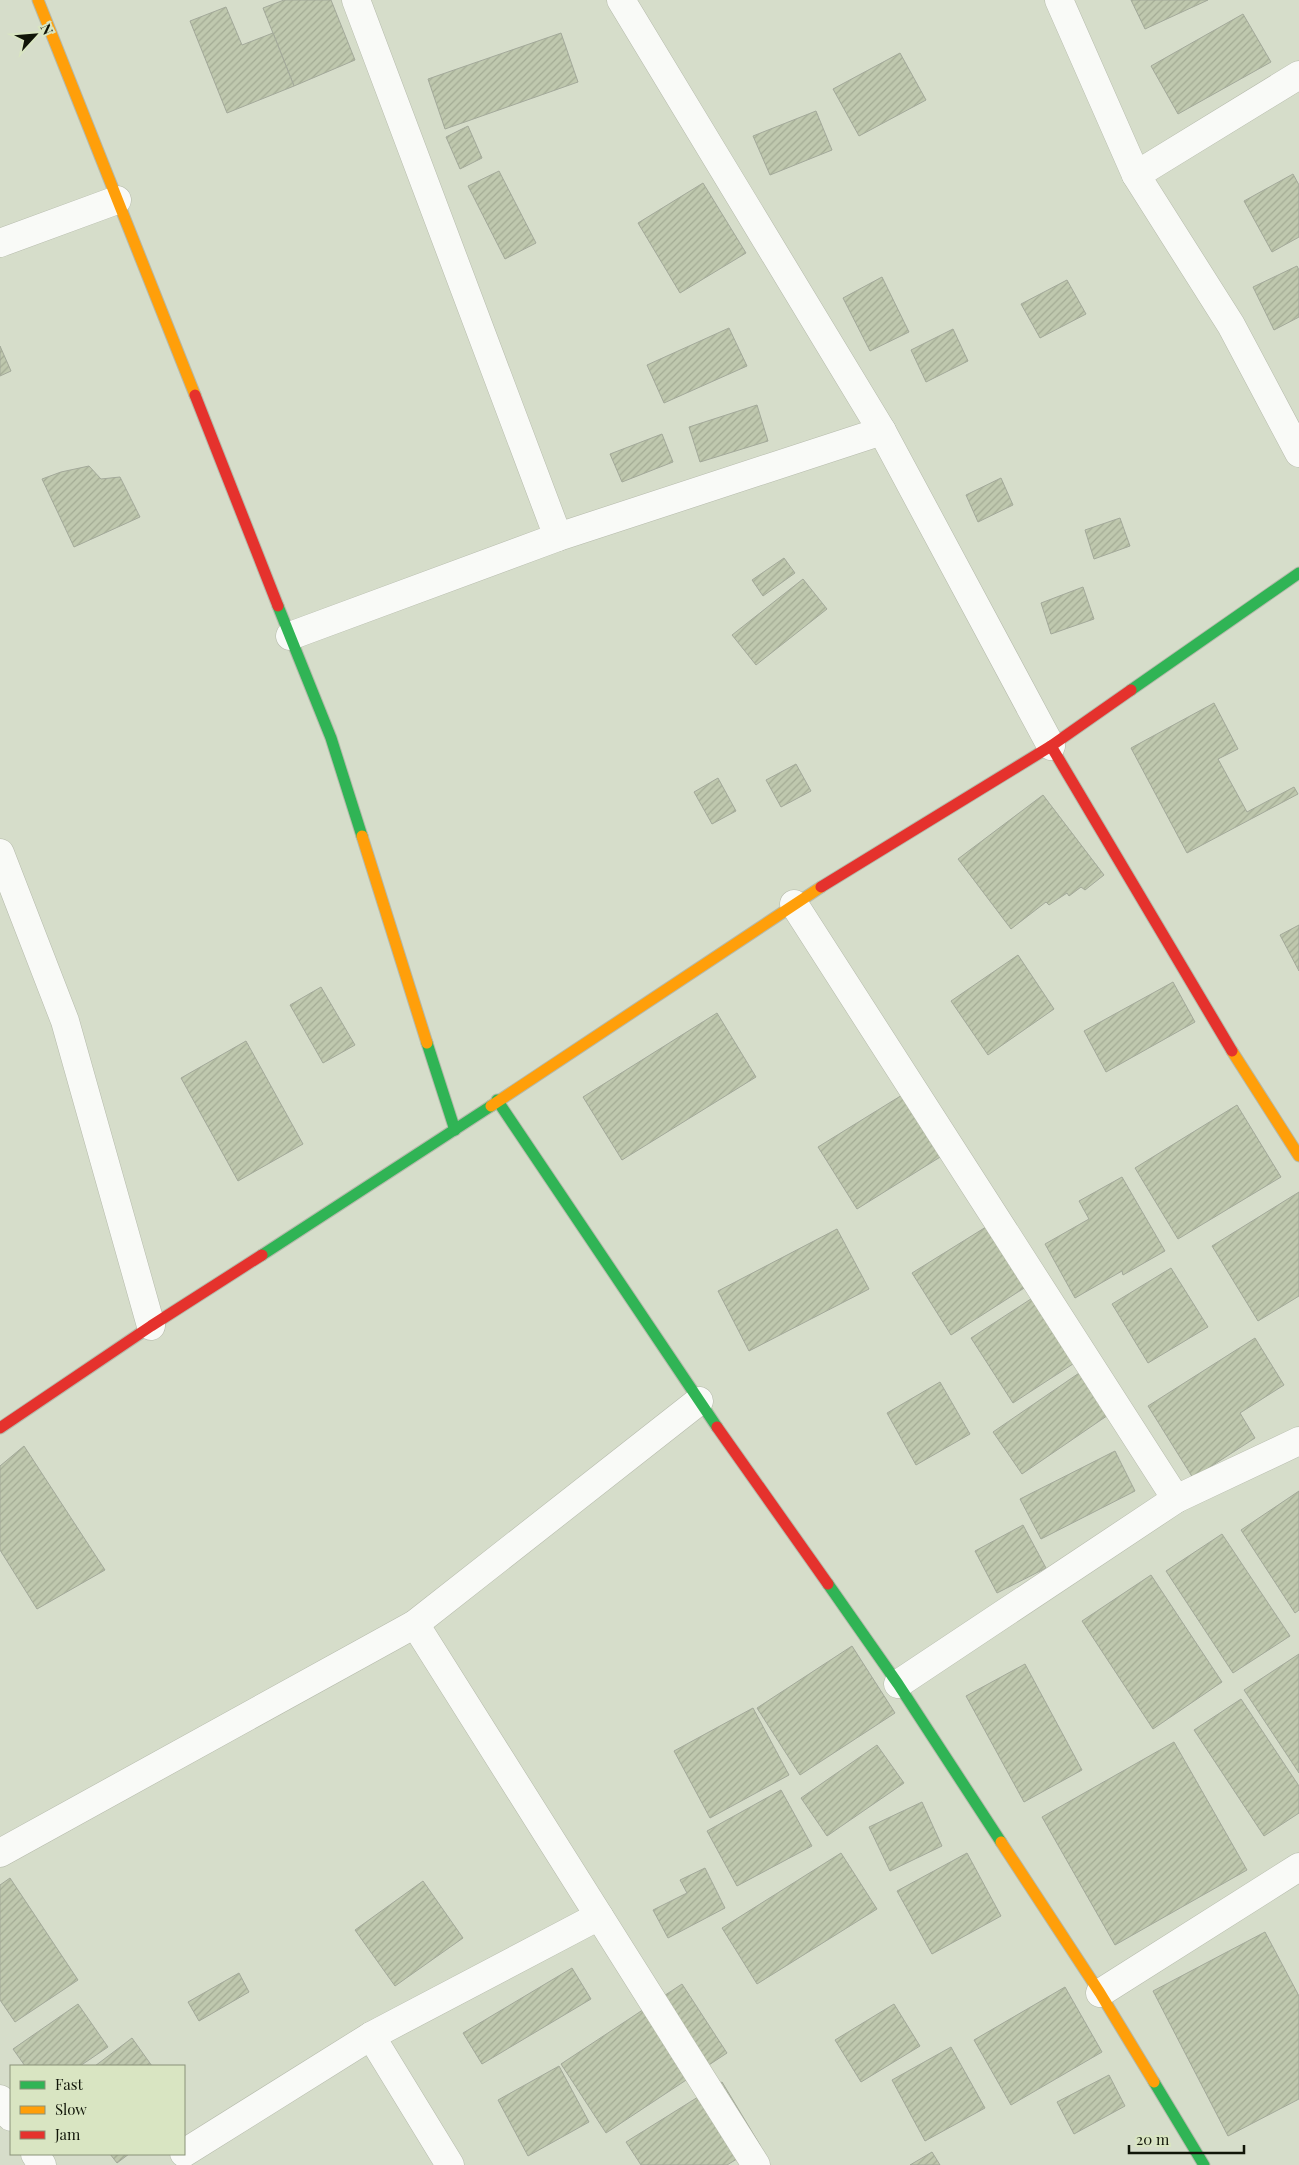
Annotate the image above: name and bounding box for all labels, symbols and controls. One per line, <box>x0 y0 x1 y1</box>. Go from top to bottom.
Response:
north arrow <box>10 10 60 60</box>
text: N <box>36 20 58 38</box>
legend <box>10 2065 185 2155</box>
text: Fast <box>55 2074 84 2094</box>
text: Slow <box>55 2099 87 2119</box>
scale bar <box>1129 2122 1244 2154</box>
text: Jam <box>54 2124 81 2144</box>
text: 20 m <box>1136 2129 1170 2149</box>

